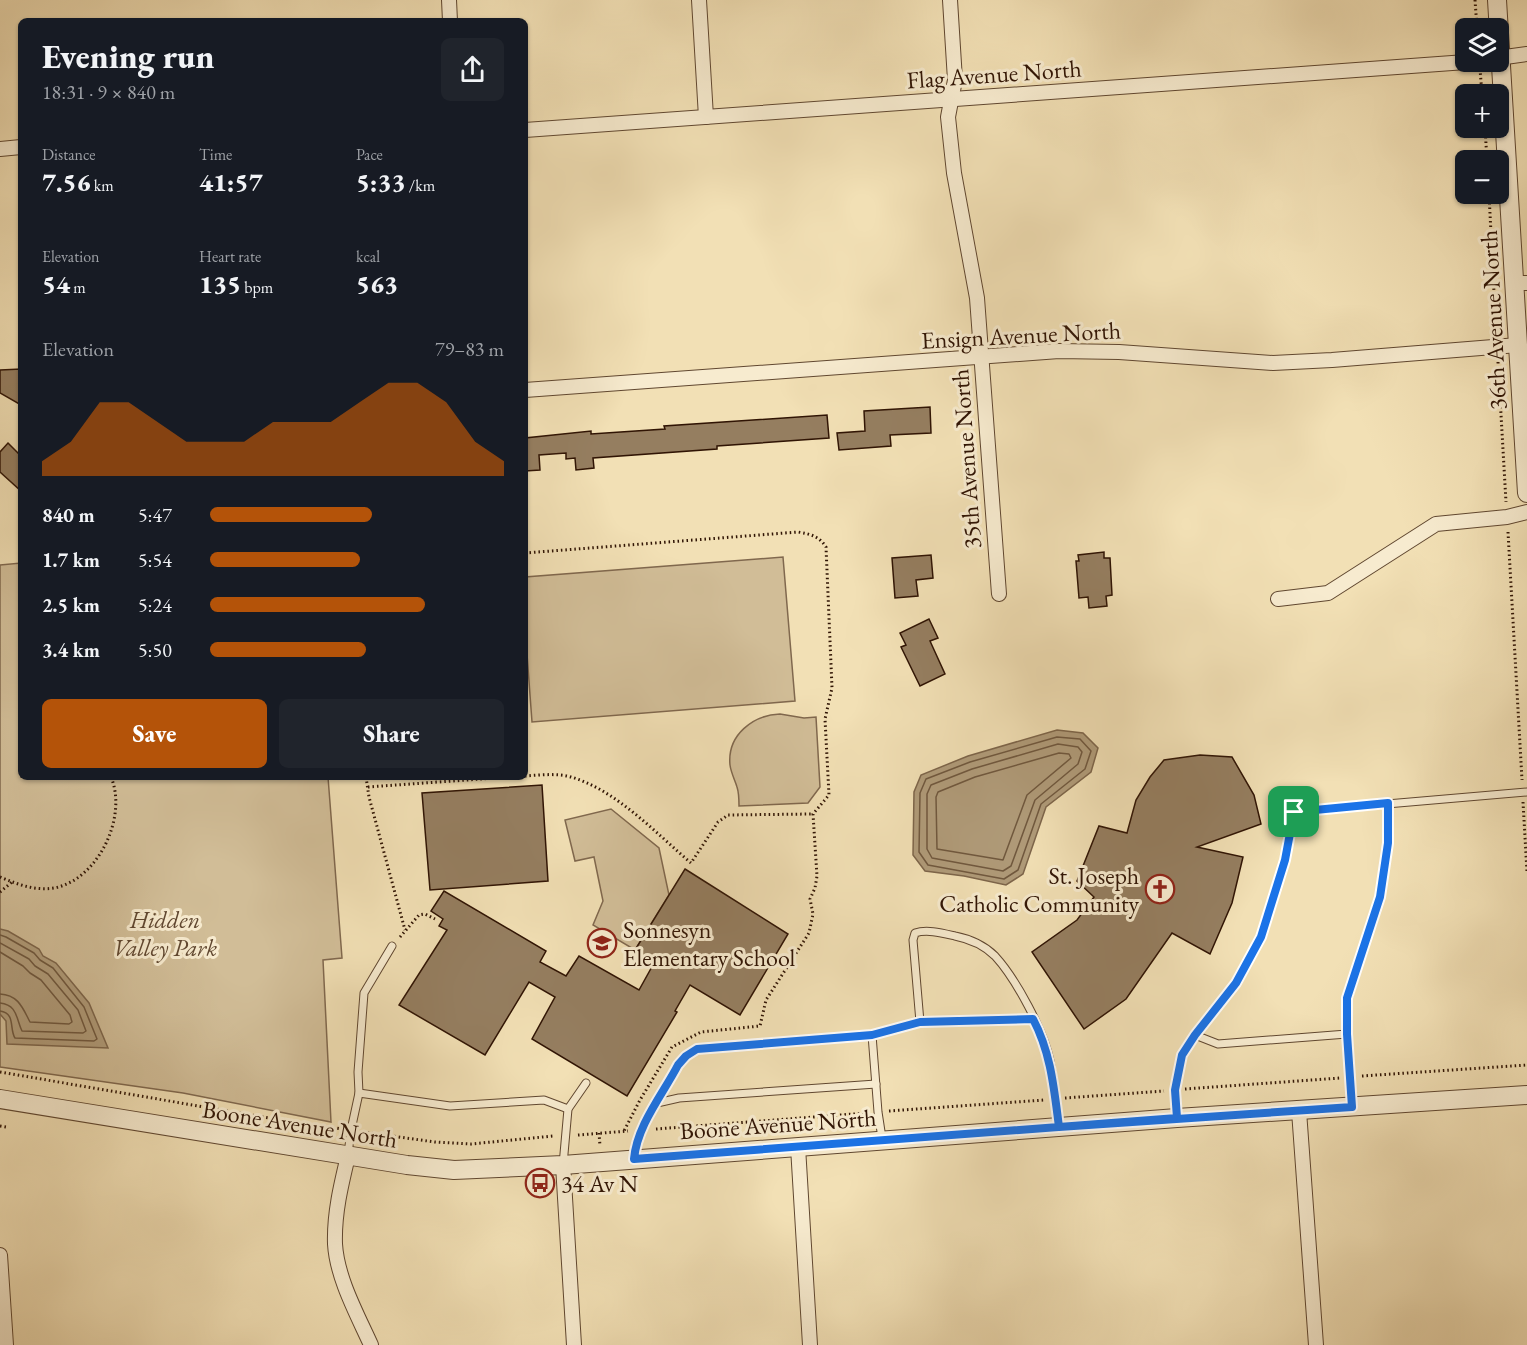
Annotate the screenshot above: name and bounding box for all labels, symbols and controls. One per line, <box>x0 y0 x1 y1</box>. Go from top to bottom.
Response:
map controls <box>1455 18 1509 204</box>
button: layers <box>1455 18 1509 72</box>
text: Evening run <box>42 35 214 78</box>
button: share <box>441 38 504 101</box>
street label: Flag Avenue North <box>905 52 1083 96</box>
text: 18:31 · 9 × 840 m <box>42 79 175 105</box>
button: + <box>1455 84 1509 138</box>
text: Distance <box>42 144 95 165</box>
text: Time <box>199 144 232 165</box>
text: Pace <box>356 144 383 165</box>
button: − <box>1455 150 1509 204</box>
text: 7.56 <box>42 165 91 199</box>
text: 41:57 <box>199 165 263 199</box>
text: 5:33 <box>356 165 406 199</box>
text: km <box>91 175 114 196</box>
text: /km <box>406 175 435 196</box>
street label: 36th Avenue North <box>1473 229 1513 411</box>
text: Elevation <box>42 246 100 267</box>
text: Heart rate <box>199 246 261 267</box>
text: kcal <box>356 246 380 267</box>
text: 54 <box>42 267 70 301</box>
text: 135 <box>199 267 241 301</box>
text: 563 <box>356 267 398 301</box>
text: m <box>70 277 86 298</box>
text: bpm <box>241 277 273 298</box>
street label: Ensign Avenue North <box>920 314 1122 356</box>
text: Elevation <box>42 336 114 362</box>
text: 79–83 m <box>435 336 504 362</box>
street label: 35th Avenue North <box>944 368 988 550</box>
text: 840 m <box>42 502 95 528</box>
text: 5:47 <box>138 502 172 528</box>
text: 1.7 km <box>42 547 100 573</box>
text: 5:54 <box>138 547 172 573</box>
text: 2.5 km <box>42 592 100 618</box>
text: 5:24 <box>138 592 172 618</box>
text: 3.4 km <box>42 637 100 663</box>
text: 5:50 <box>138 637 172 663</box>
button: Save <box>42 699 267 768</box>
button: Share <box>279 699 504 768</box>
pin <box>1268 786 1319 837</box>
icon: arrive <box>1277 795 1310 828</box>
place label: St. Joseph Catholic Community <box>939 860 1139 919</box>
church icon: St. Joseph Catholic Community <box>1144 873 1176 905</box>
park label: Hidden Valley Park <box>113 904 217 963</box>
place label: Sonnesyn Elementary School <box>623 914 795 973</box>
school or university icon: Sonnesyn Elementary School <box>586 927 618 959</box>
street label: Boone Avenue North <box>200 1093 400 1155</box>
street label: Boone Avenue North <box>679 1102 877 1146</box>
bus stop icon: 34 Av N <box>524 1167 556 1199</box>
place label: 34 Av N <box>561 1168 638 1199</box>

